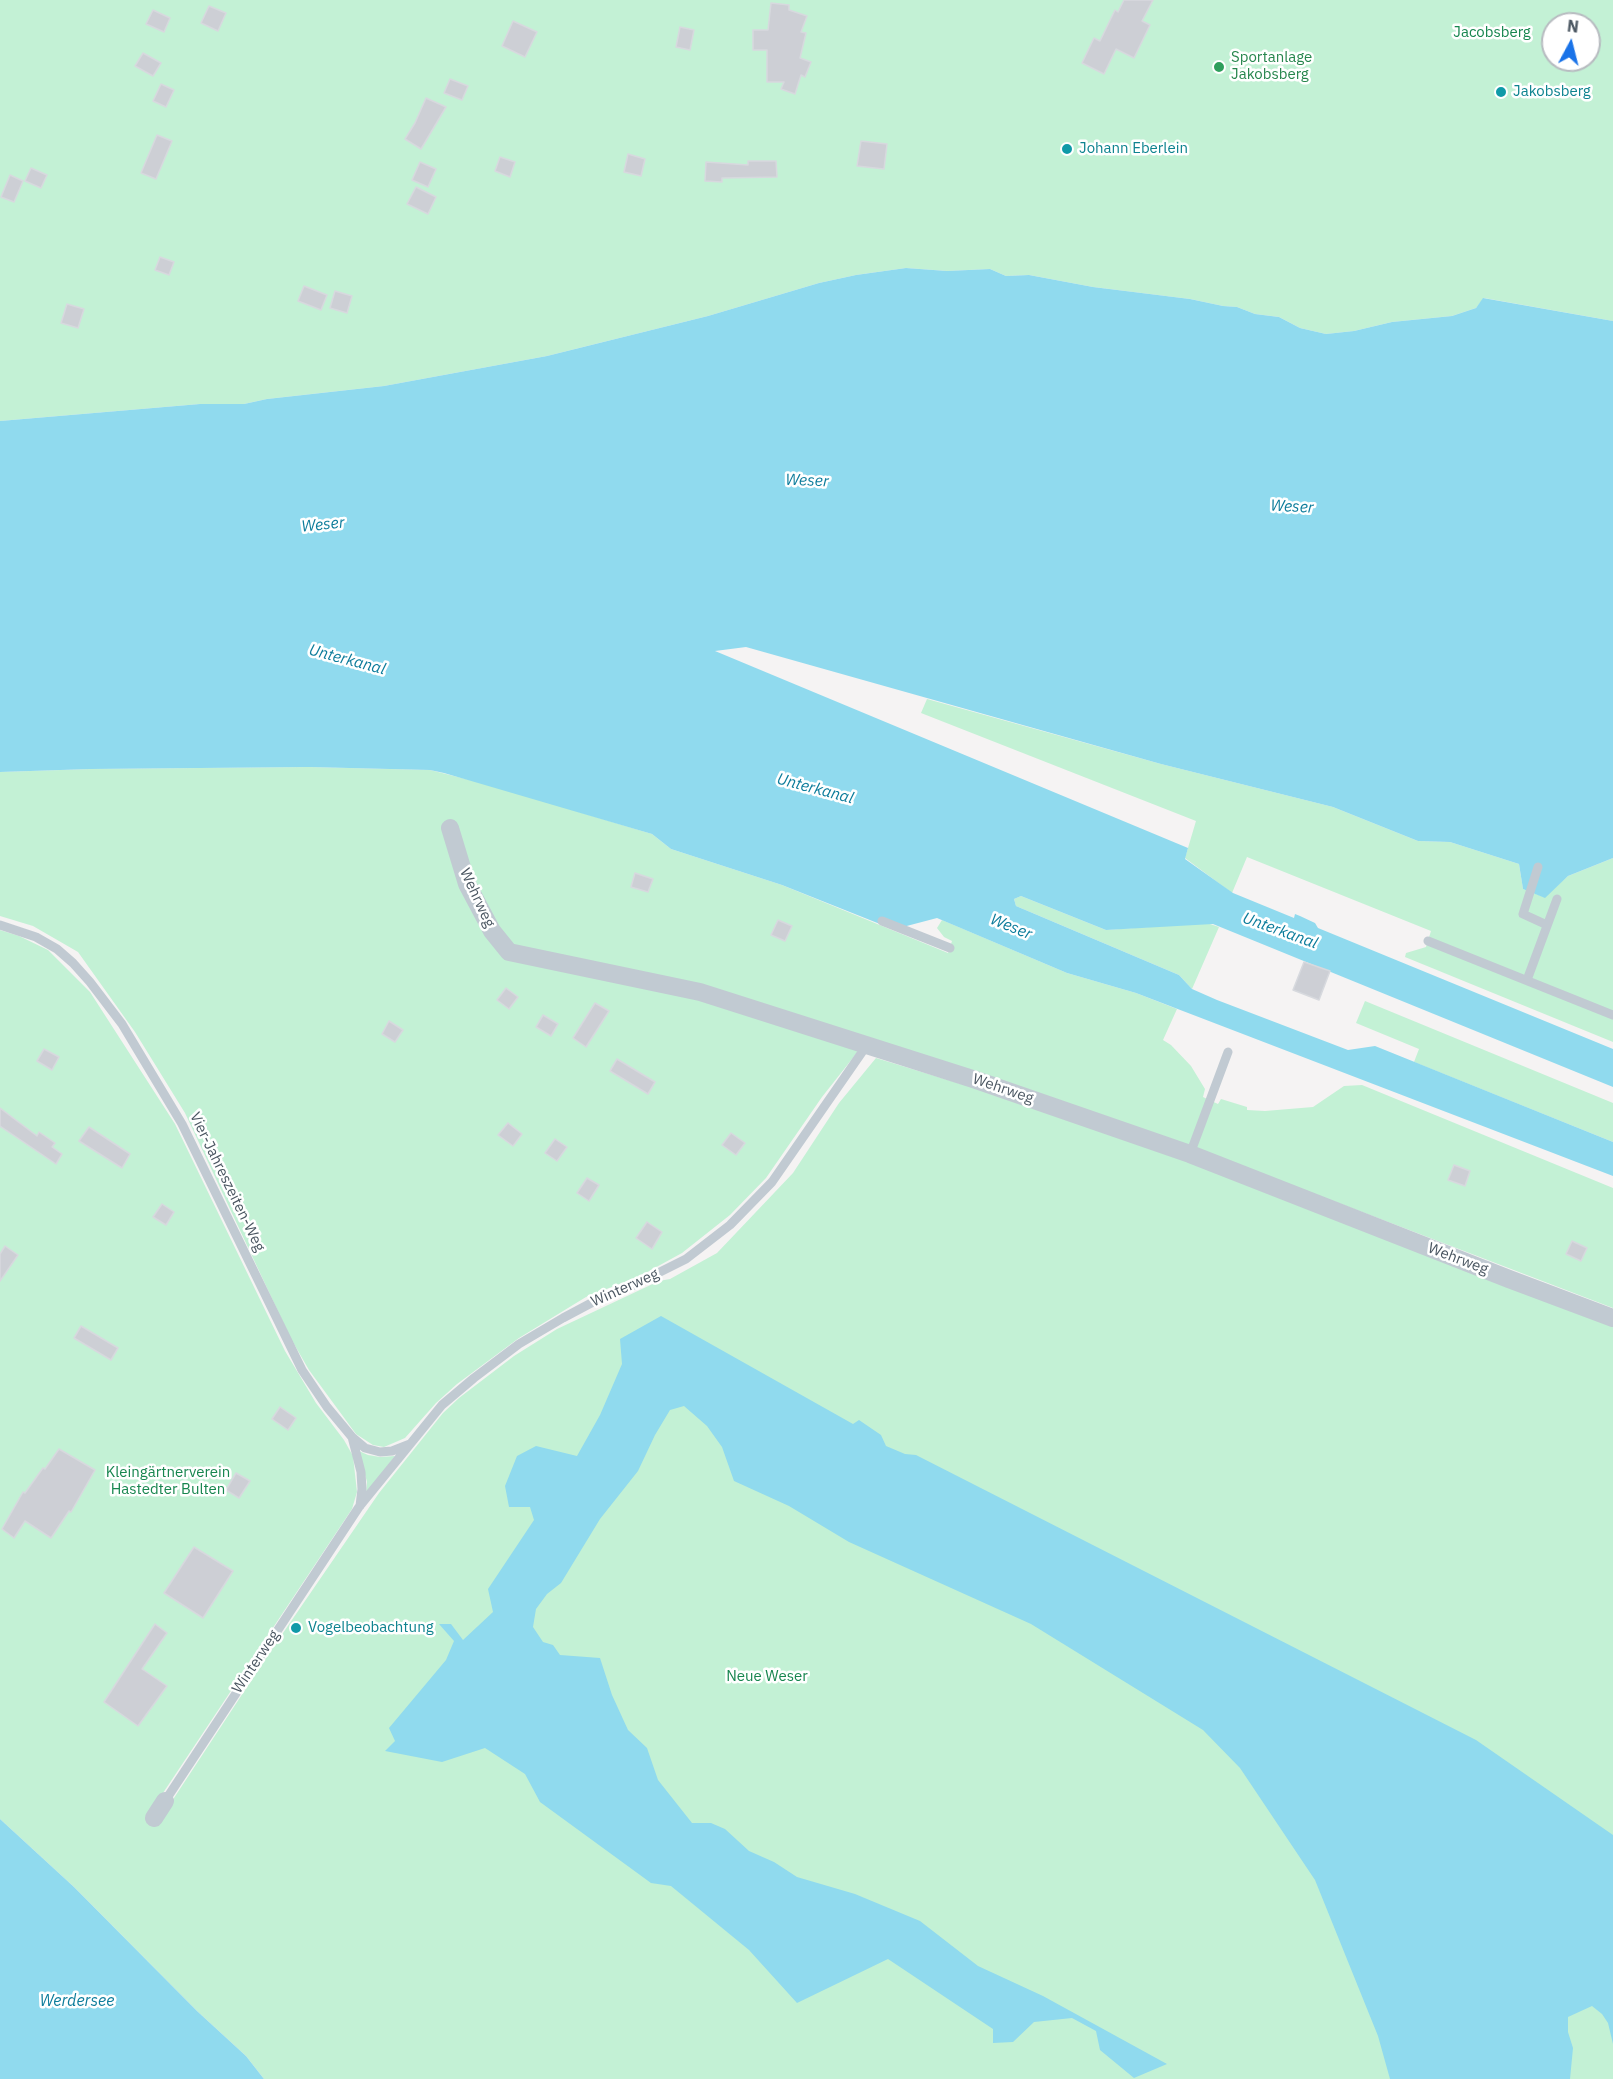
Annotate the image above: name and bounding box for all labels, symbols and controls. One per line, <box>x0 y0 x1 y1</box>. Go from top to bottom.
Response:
north arrow <box>1541 12 1601 72</box>
text: N <box>1566 15 1580 37</box>
park label: Jacobsberg <box>1453 24 1531 42</box>
place label: Sportanlage Jakobsberg <box>1231 49 1312 84</box>
marker: Sportanlage Jakobsberg <box>1212 60 1226 74</box>
place label: Jakobsberg <box>1513 83 1591 101</box>
marker: Jakobsberg <box>1494 85 1508 99</box>
place label: Johann Eberlein <box>1079 140 1188 158</box>
marker: Johann Eberlein <box>1060 142 1074 156</box>
water label: Weser <box>785 471 829 491</box>
water label: Weser <box>1270 496 1314 518</box>
water label: Weser <box>300 513 346 537</box>
water label: Unterkanal <box>307 641 387 679</box>
water label: Unterkanal <box>775 770 855 808</box>
street label: Wehrweg <box>456 866 498 930</box>
water label: Unterkanal <box>1240 909 1320 953</box>
water label: Weser <box>987 910 1035 944</box>
street label: Wehrweg <box>970 1070 1036 1108</box>
street label: Vier-Jahreszeiten-Weg <box>185 1109 269 1255</box>
street label: Wehrweg <box>1425 1239 1491 1279</box>
street label: Winterweg <box>588 1265 662 1311</box>
park label: Kleingärtnerverein Hastedter Bulten <box>106 1464 230 1499</box>
place label: Vogelbeobachtung <box>308 1619 434 1637</box>
marker: Vogelbeobachtung <box>289 1621 303 1635</box>
street label: Winterweg <box>228 1627 284 1697</box>
park label: Neue Weser <box>726 1668 808 1686</box>
water label: Werdersee <box>40 1991 114 2011</box>

